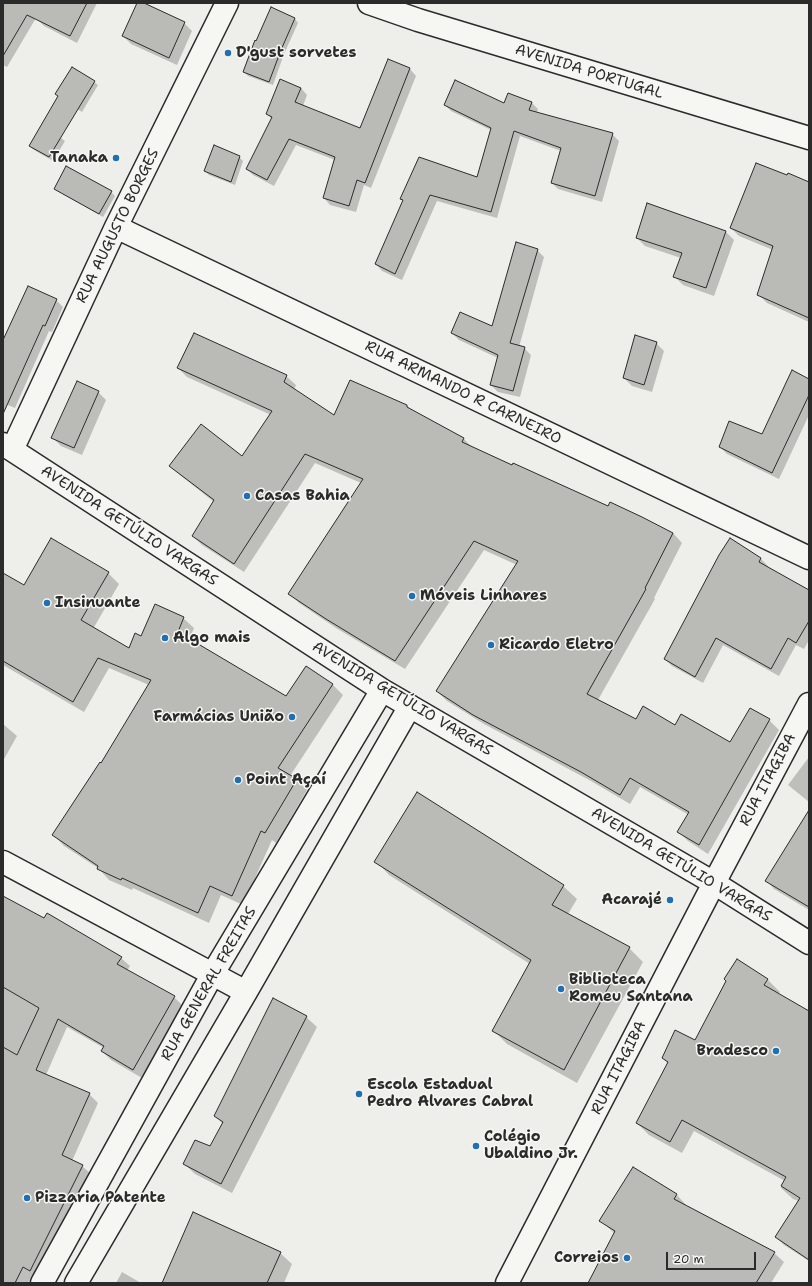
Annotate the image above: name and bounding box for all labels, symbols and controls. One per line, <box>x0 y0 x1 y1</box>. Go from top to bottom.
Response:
street label: AVENIDA PORTUGAL <box>513 41 665 103</box>
place label: D'gust sorvetes <box>236 44 356 62</box>
marker: D'gust sorvetes <box>223 48 233 58</box>
street label: RUA AUGUSTO BORGES <box>73 146 163 306</box>
place label: Tanaka <box>50 149 108 167</box>
marker: Tanaka <box>111 153 121 163</box>
street label: RUA ARMANDO R CARNEIRO <box>362 338 564 448</box>
street label: AVENIDA GETÚLIO VARGAS <box>37 462 221 590</box>
place label: Casas Bahia <box>255 487 350 505</box>
marker: Casas Bahia <box>242 491 252 501</box>
place label: Móveis Linhares <box>420 587 547 605</box>
marker: Móveis Linhares <box>407 591 417 601</box>
place label: Insinuante <box>55 594 141 612</box>
marker: Insinuante <box>42 598 52 608</box>
place label: Algo mais <box>173 629 251 647</box>
marker: Algo mais <box>160 633 170 643</box>
place label: Ricardo Eletro <box>499 636 614 654</box>
street label: AVENIDA GETÚLIO VARGAS <box>309 638 495 760</box>
marker: Ricardo Eletro <box>486 640 496 650</box>
place label: Farmácias União <box>154 708 284 726</box>
marker: Farmácias União <box>287 712 297 722</box>
street label: RUA ITAGIBA <box>736 731 800 829</box>
place label: Point Açaí <box>246 771 326 789</box>
marker: Point Açaí <box>233 775 243 785</box>
street label: AVENIDA GETÚLIO VARGAS <box>588 804 774 926</box>
place label: Acarajé <box>602 891 662 909</box>
marker: Acarajé <box>665 895 675 905</box>
street label: RUA GENERAL FREITAS <box>157 904 261 1064</box>
place label: Biblioteca Romeu Santana <box>569 971 693 1006</box>
marker: Biblioteca Romeu Santana <box>556 984 566 994</box>
street label: RUA ITAGIBA <box>588 1018 650 1118</box>
place label: Bradesco <box>697 1042 768 1060</box>
marker: Bradesco <box>771 1046 781 1056</box>
place label: Escola Estadual Pedro Alvares Cabral <box>367 1076 533 1111</box>
marker: Escola Estadual Pedro Alvares Cabral <box>354 1089 364 1099</box>
place label: Colégio Ubaldino Jr. <box>484 1128 578 1163</box>
marker: Colégio Ubaldino Jr. <box>471 1141 481 1151</box>
place label: Pizzaria Patente <box>35 1189 166 1207</box>
marker: Pizzaria Patente <box>22 1193 32 1203</box>
scale bar <box>668 1244 758 1270</box>
place label: Correios <box>554 1249 619 1267</box>
text: 20 m <box>673 1251 704 1267</box>
marker: Correios <box>622 1253 632 1263</box>

